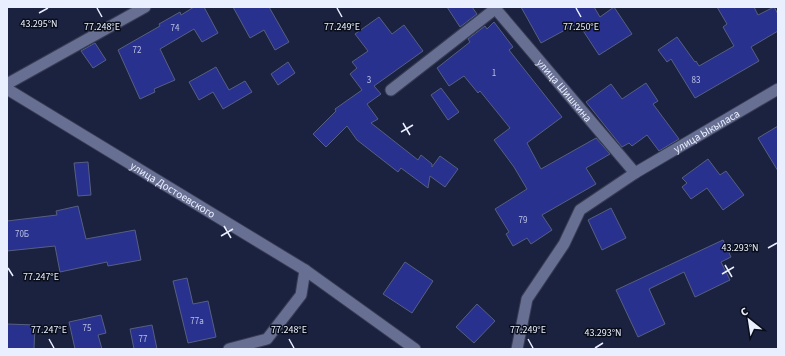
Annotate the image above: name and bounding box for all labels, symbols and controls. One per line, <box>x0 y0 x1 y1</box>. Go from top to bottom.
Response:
text: 43.295°N <box>20 17 58 31</box>
text: 77.248°E <box>84 20 120 34</box>
text: 77.249°E <box>324 20 360 34</box>
text: 77.250°E <box>563 20 599 34</box>
house number: 74 <box>171 22 180 35</box>
house number: 72 <box>133 44 142 57</box>
street label: улица Шишкина <box>533 56 595 125</box>
house number: 1 <box>492 67 496 80</box>
house number: 3 <box>367 74 372 87</box>
house number: 83 <box>692 74 701 87</box>
street label: улица Ыкыласа <box>671 106 743 157</box>
street label: улица Достоевского <box>127 158 218 222</box>
house number: 79 <box>519 214 528 227</box>
house number: 70Б <box>15 228 29 241</box>
text: 43.293°N <box>721 241 759 255</box>
text: 77.247°E <box>23 270 59 284</box>
north arrow <box>729 300 769 340</box>
text: С <box>738 303 751 320</box>
house number: 77а <box>190 315 204 328</box>
house number: 75 <box>83 322 92 335</box>
text: 77.247°E <box>31 323 67 337</box>
text: 77.248°E <box>271 323 307 337</box>
text: 77.249°E <box>510 323 546 337</box>
text: 43.293°N <box>584 326 622 340</box>
house number: 77 <box>139 333 148 346</box>

